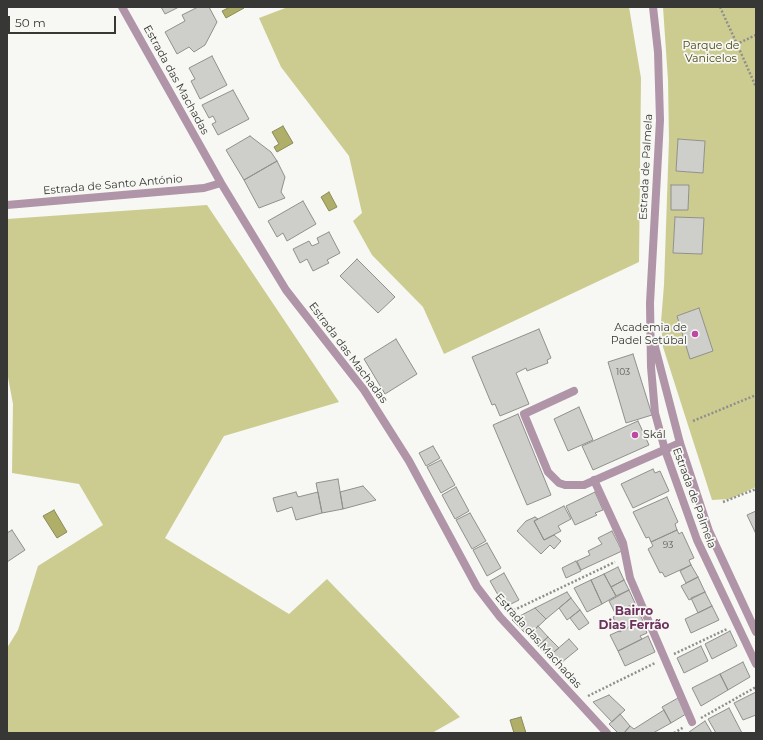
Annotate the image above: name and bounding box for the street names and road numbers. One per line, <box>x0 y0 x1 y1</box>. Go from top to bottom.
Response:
street label: Estrada das Machadas <box>140 23 212 137</box>
street label: Estrada de Palmela <box>637 114 655 220</box>
street label: Estrada de Santo António <box>43 172 183 198</box>
street label: Estrada das Machadas <box>306 300 390 406</box>
street label: Estrada de Palmela <box>670 446 718 550</box>
street label: Estrada das Machadas <box>492 591 584 691</box>

